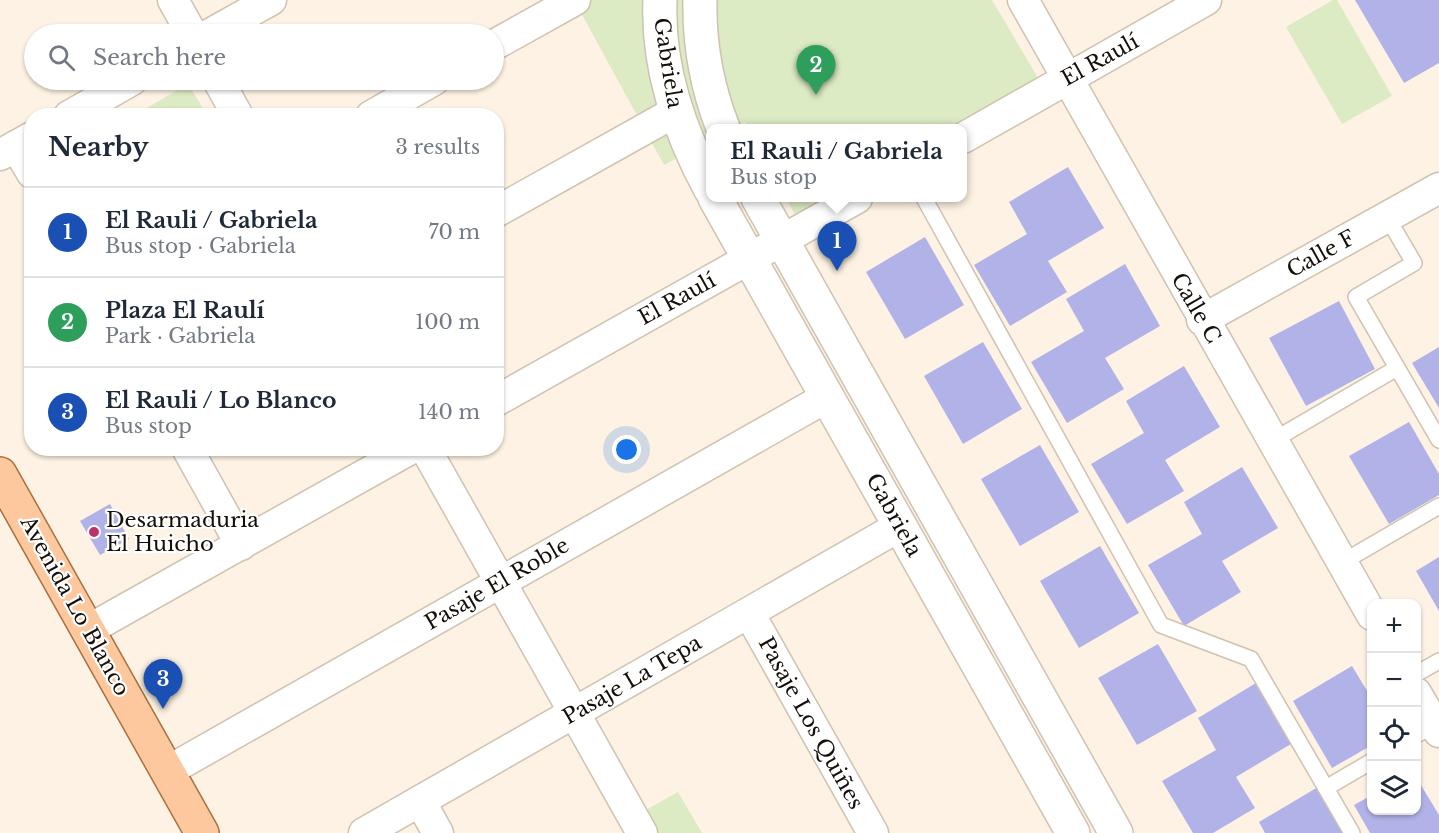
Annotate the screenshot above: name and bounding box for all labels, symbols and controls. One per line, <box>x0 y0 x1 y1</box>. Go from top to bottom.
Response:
street label: Gabriela <box>648 16 688 110</box>
search box <box>24 24 504 90</box>
street label: El Raulí <box>1057 28 1144 92</box>
icon: search <box>45 41 78 74</box>
text: Search here <box>93 44 226 71</box>
pin: 2 <box>796 46 836 95</box>
popup <box>706 124 967 202</box>
text: Nearby <box>48 131 149 163</box>
text: 3 results <box>396 135 480 159</box>
text: El Rauli / Gabriela <box>730 138 943 165</box>
text: Bus stop <box>730 165 817 189</box>
text: El Rauli / Gabriela <box>105 207 318 234</box>
text: 1 <box>63 220 72 244</box>
text: 70 m <box>428 220 480 244</box>
pin: 1 <box>818 222 856 271</box>
street label: Calle F <box>1282 225 1360 283</box>
text: Bus stop · Gabriela <box>105 234 296 258</box>
street label: El Raulí <box>634 267 721 331</box>
street label: Calle C <box>1165 268 1227 348</box>
text: Plaza El Raulí <box>105 297 265 324</box>
text: 2 <box>61 310 74 334</box>
text: 100 m <box>415 310 480 334</box>
text: Park · Gabriela <box>105 324 255 348</box>
text: El Rauli / Lo Blanco <box>105 387 336 414</box>
text: 3 <box>61 400 74 424</box>
text: 140 m <box>418 400 480 424</box>
text: Bus stop <box>105 414 192 438</box>
your location <box>612 435 641 464</box>
street label: Gabriela <box>860 469 928 562</box>
place label: Desarmaduria El Huicho <box>106 507 259 557</box>
street label: Avenida Lo Blanco <box>14 511 135 701</box>
marker: Desarmaduria El Huicho <box>87 525 101 539</box>
street label: Pasaje El Roble <box>420 532 574 636</box>
map controls <box>1367 599 1421 815</box>
button: + <box>1367 599 1421 653</box>
street label: Pasaje La Tepa <box>558 630 706 730</box>
street label: Pasaje Los Quiñes <box>753 632 869 814</box>
button: − <box>1367 653 1421 707</box>
pin: 3 <box>144 660 182 709</box>
button: locate <box>1367 707 1421 761</box>
button: layers <box>1367 761 1421 815</box>

